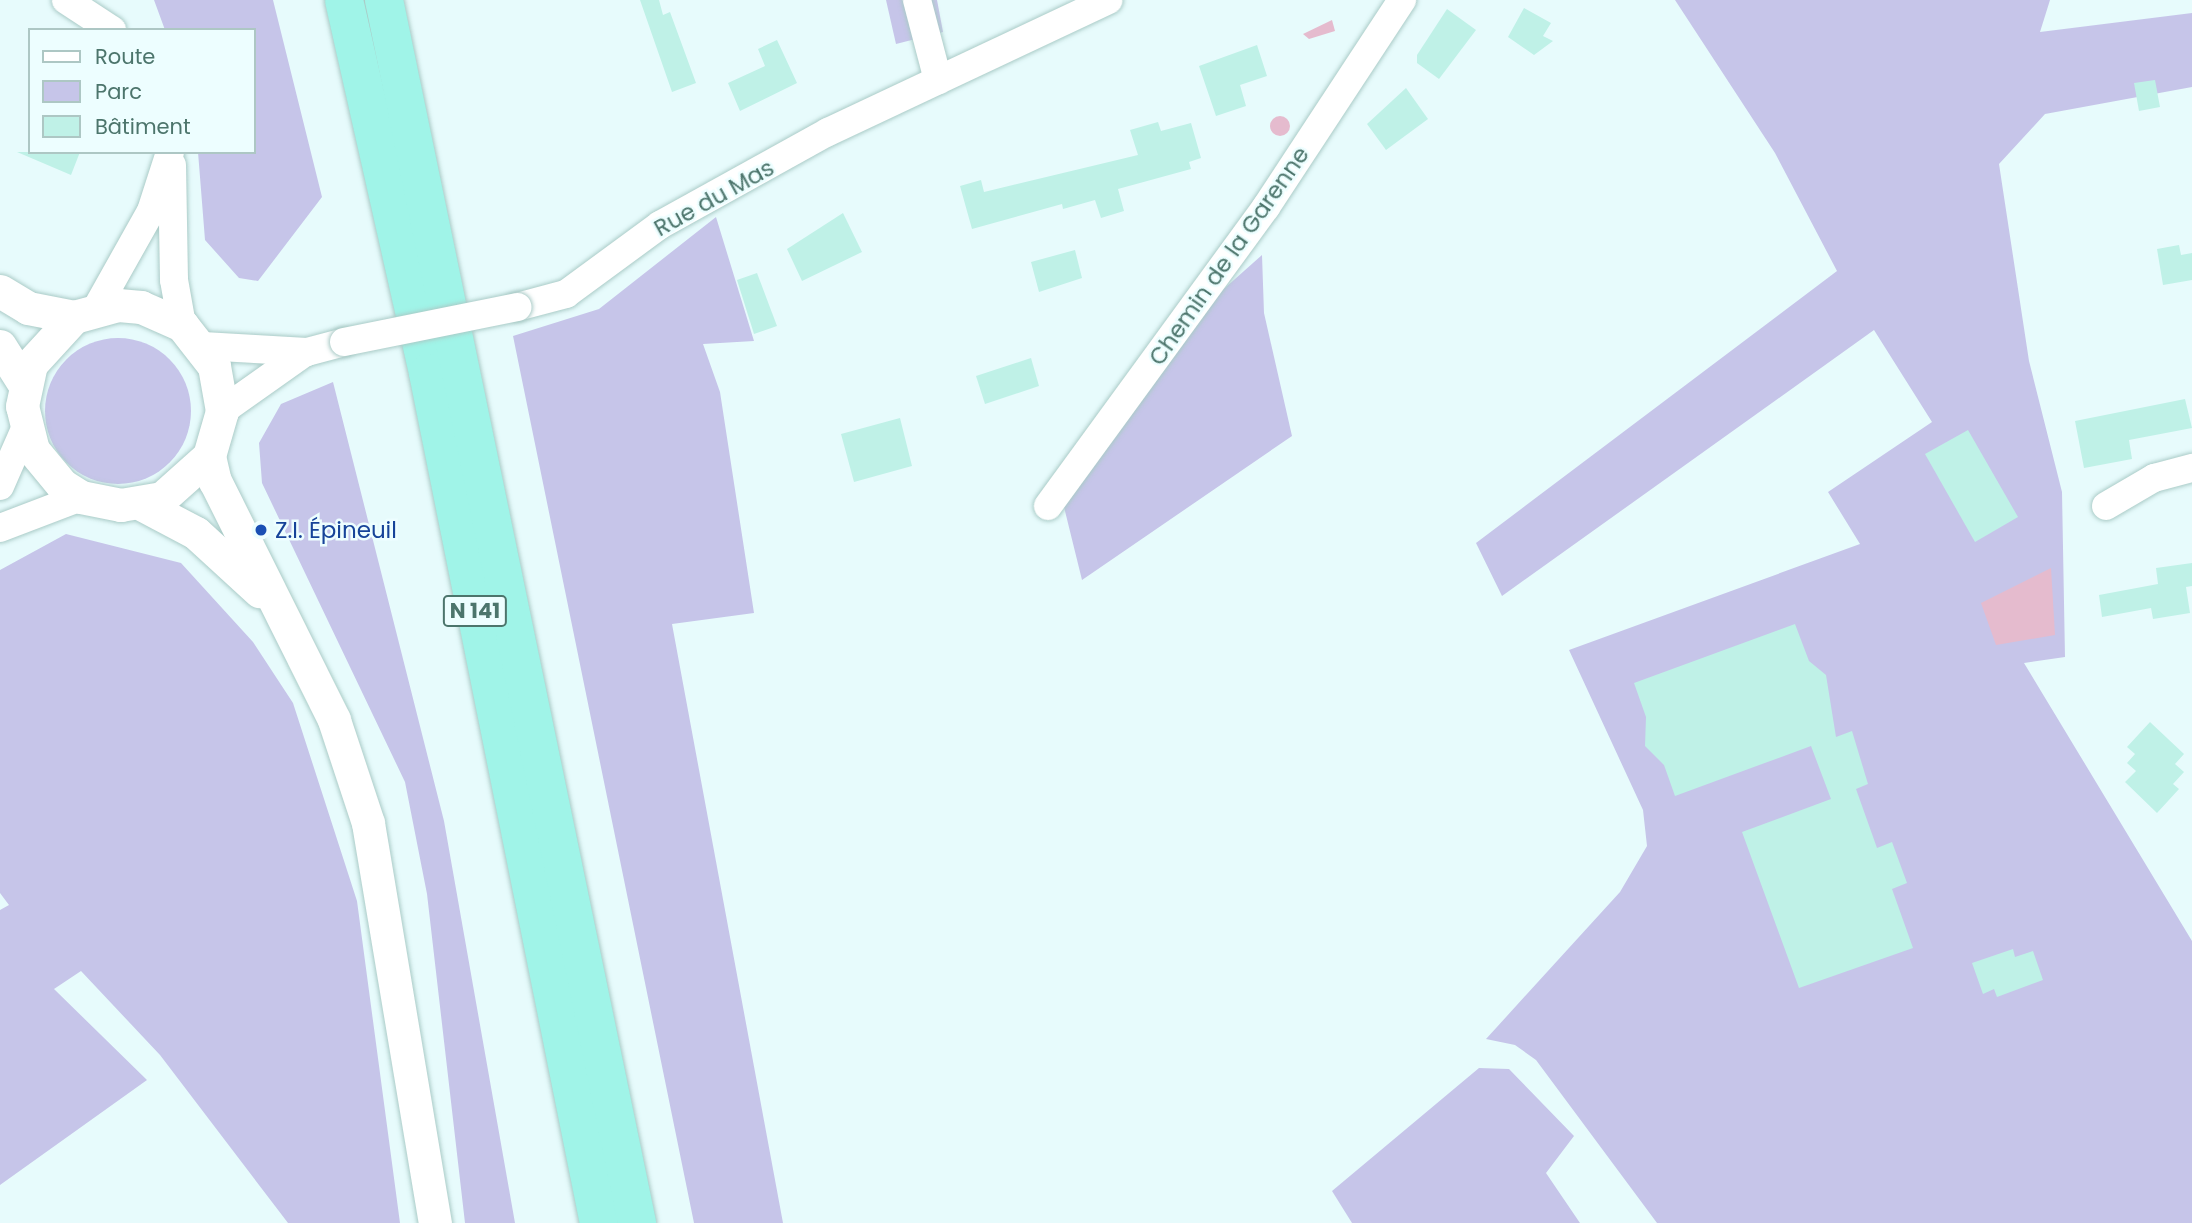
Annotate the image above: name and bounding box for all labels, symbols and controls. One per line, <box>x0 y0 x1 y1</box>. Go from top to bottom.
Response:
legend <box>28 28 256 154</box>
text: Route <box>95 42 155 71</box>
text: Parc <box>95 77 142 106</box>
text: Bâtiment <box>95 112 191 141</box>
street label: Chemin de la Garenne <box>1143 142 1315 370</box>
street label: Rue du Mas <box>649 154 779 242</box>
place label: Z.I. Épineuil <box>275 516 397 544</box>
marker: Z.I. Épineuil <box>253 522 269 538</box>
road number: N 141 <box>442 594 508 628</box>

